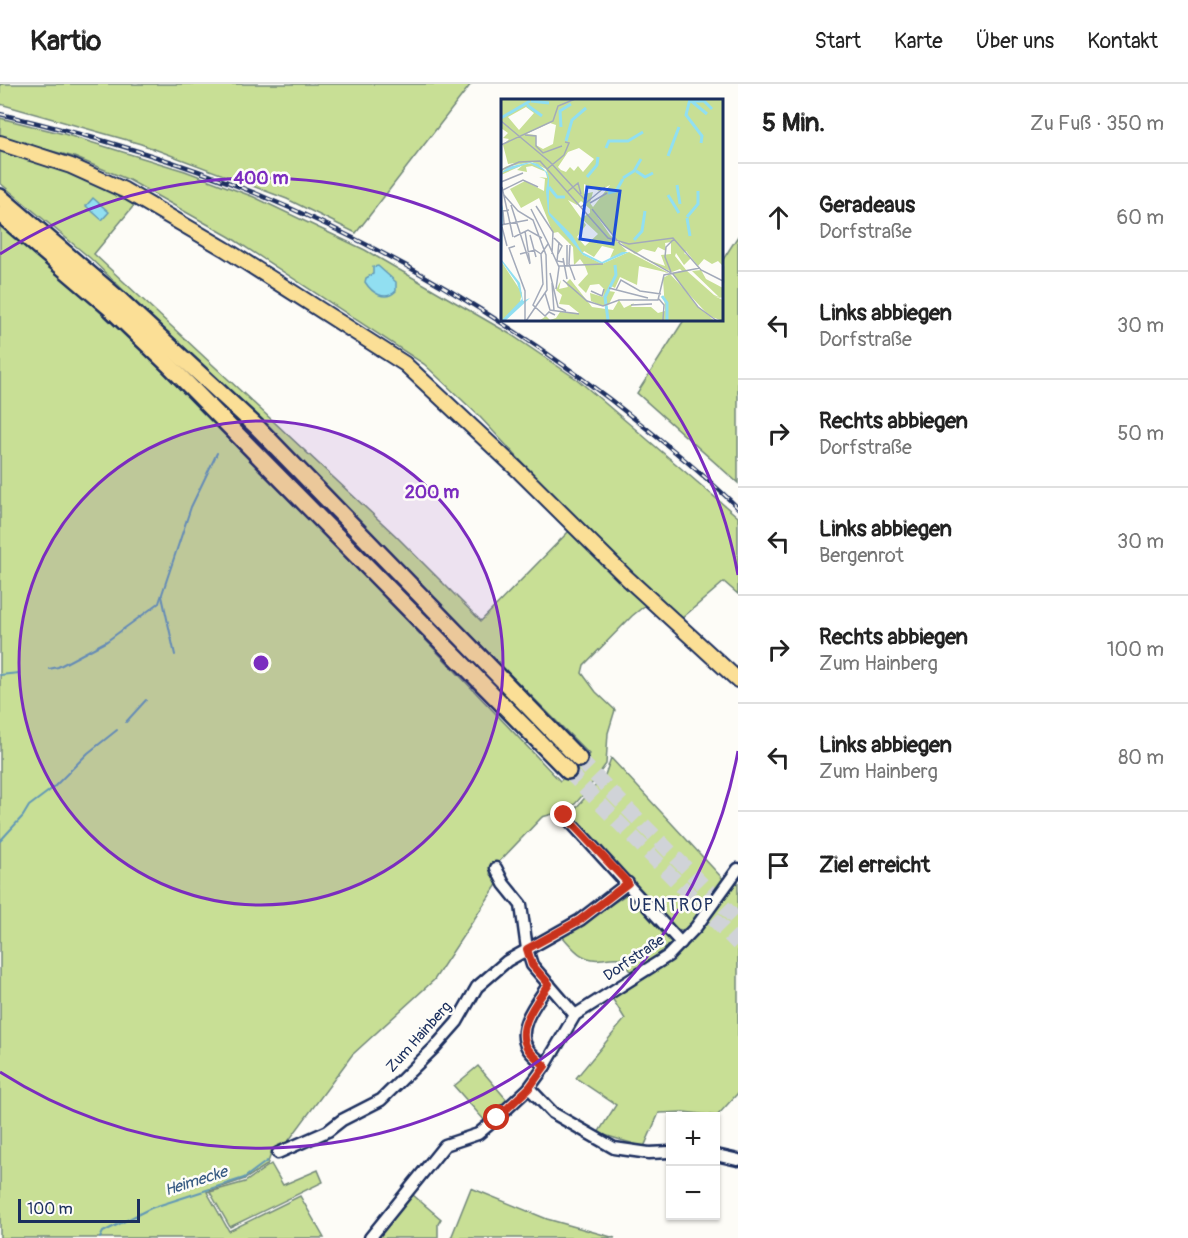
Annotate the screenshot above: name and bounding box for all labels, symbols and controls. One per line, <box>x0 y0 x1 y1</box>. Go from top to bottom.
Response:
text: Kartio <box>30 24 101 59</box>
text: Start <box>815 28 861 55</box>
text: Karte <box>894 28 943 55</box>
text: Über uns <box>976 28 1054 55</box>
text: Kontakt <box>1087 28 1158 55</box>
inset map <box>501 99 723 321</box>
text: 5 Min. <box>762 107 825 139</box>
text: Zu Fuß · 350 m <box>1030 111 1164 136</box>
text: 400 m <box>234 167 288 190</box>
text: Geradeaus <box>819 191 915 219</box>
icon: ahead <box>762 201 795 234</box>
text: 60 m <box>1117 205 1164 230</box>
text: Dorfstraße <box>819 219 912 244</box>
text: Links abbiegen <box>819 299 952 327</box>
icon: left <box>762 309 795 342</box>
text: 30 m <box>1117 313 1164 338</box>
text: Dorfstraße <box>819 327 912 352</box>
text: Rechts abbiegen <box>819 407 968 435</box>
icon: right <box>762 417 795 450</box>
text: 50 m <box>1117 421 1164 446</box>
text: Dorfstraße <box>819 435 912 460</box>
text: 200 m <box>405 481 459 504</box>
text: Links abbiegen <box>819 515 952 543</box>
icon: left <box>762 525 795 558</box>
text: 30 m <box>1117 529 1164 554</box>
text: Bergenrot <box>819 543 904 568</box>
text: Rechts abbiegen <box>819 623 968 651</box>
icon: right <box>762 633 795 666</box>
text: 100 m <box>1107 637 1164 662</box>
text: Zum Hainberg <box>819 651 938 676</box>
centre of rings <box>251 653 271 673</box>
text: Links abbiegen <box>819 731 952 759</box>
icon: left <box>762 741 795 774</box>
text: 80 m <box>1118 745 1164 770</box>
text: Zum Hainberg <box>819 759 938 784</box>
route end <box>550 801 576 827</box>
icon: arrive <box>762 849 795 882</box>
text: Ziel erreicht <box>819 851 930 879</box>
district label: UENTROP <box>629 894 715 917</box>
street label: Dorfstraße <box>600 930 669 985</box>
street label: Zum Hainberg <box>382 998 456 1076</box>
route start <box>483 1104 509 1130</box>
map controls <box>666 1112 720 1220</box>
button: + <box>666 1112 720 1166</box>
water label: Heimecke <box>162 1161 232 1200</box>
button: − <box>666 1166 720 1220</box>
scale bar <box>18 1196 140 1224</box>
text: 100 m <box>27 1199 73 1219</box>

